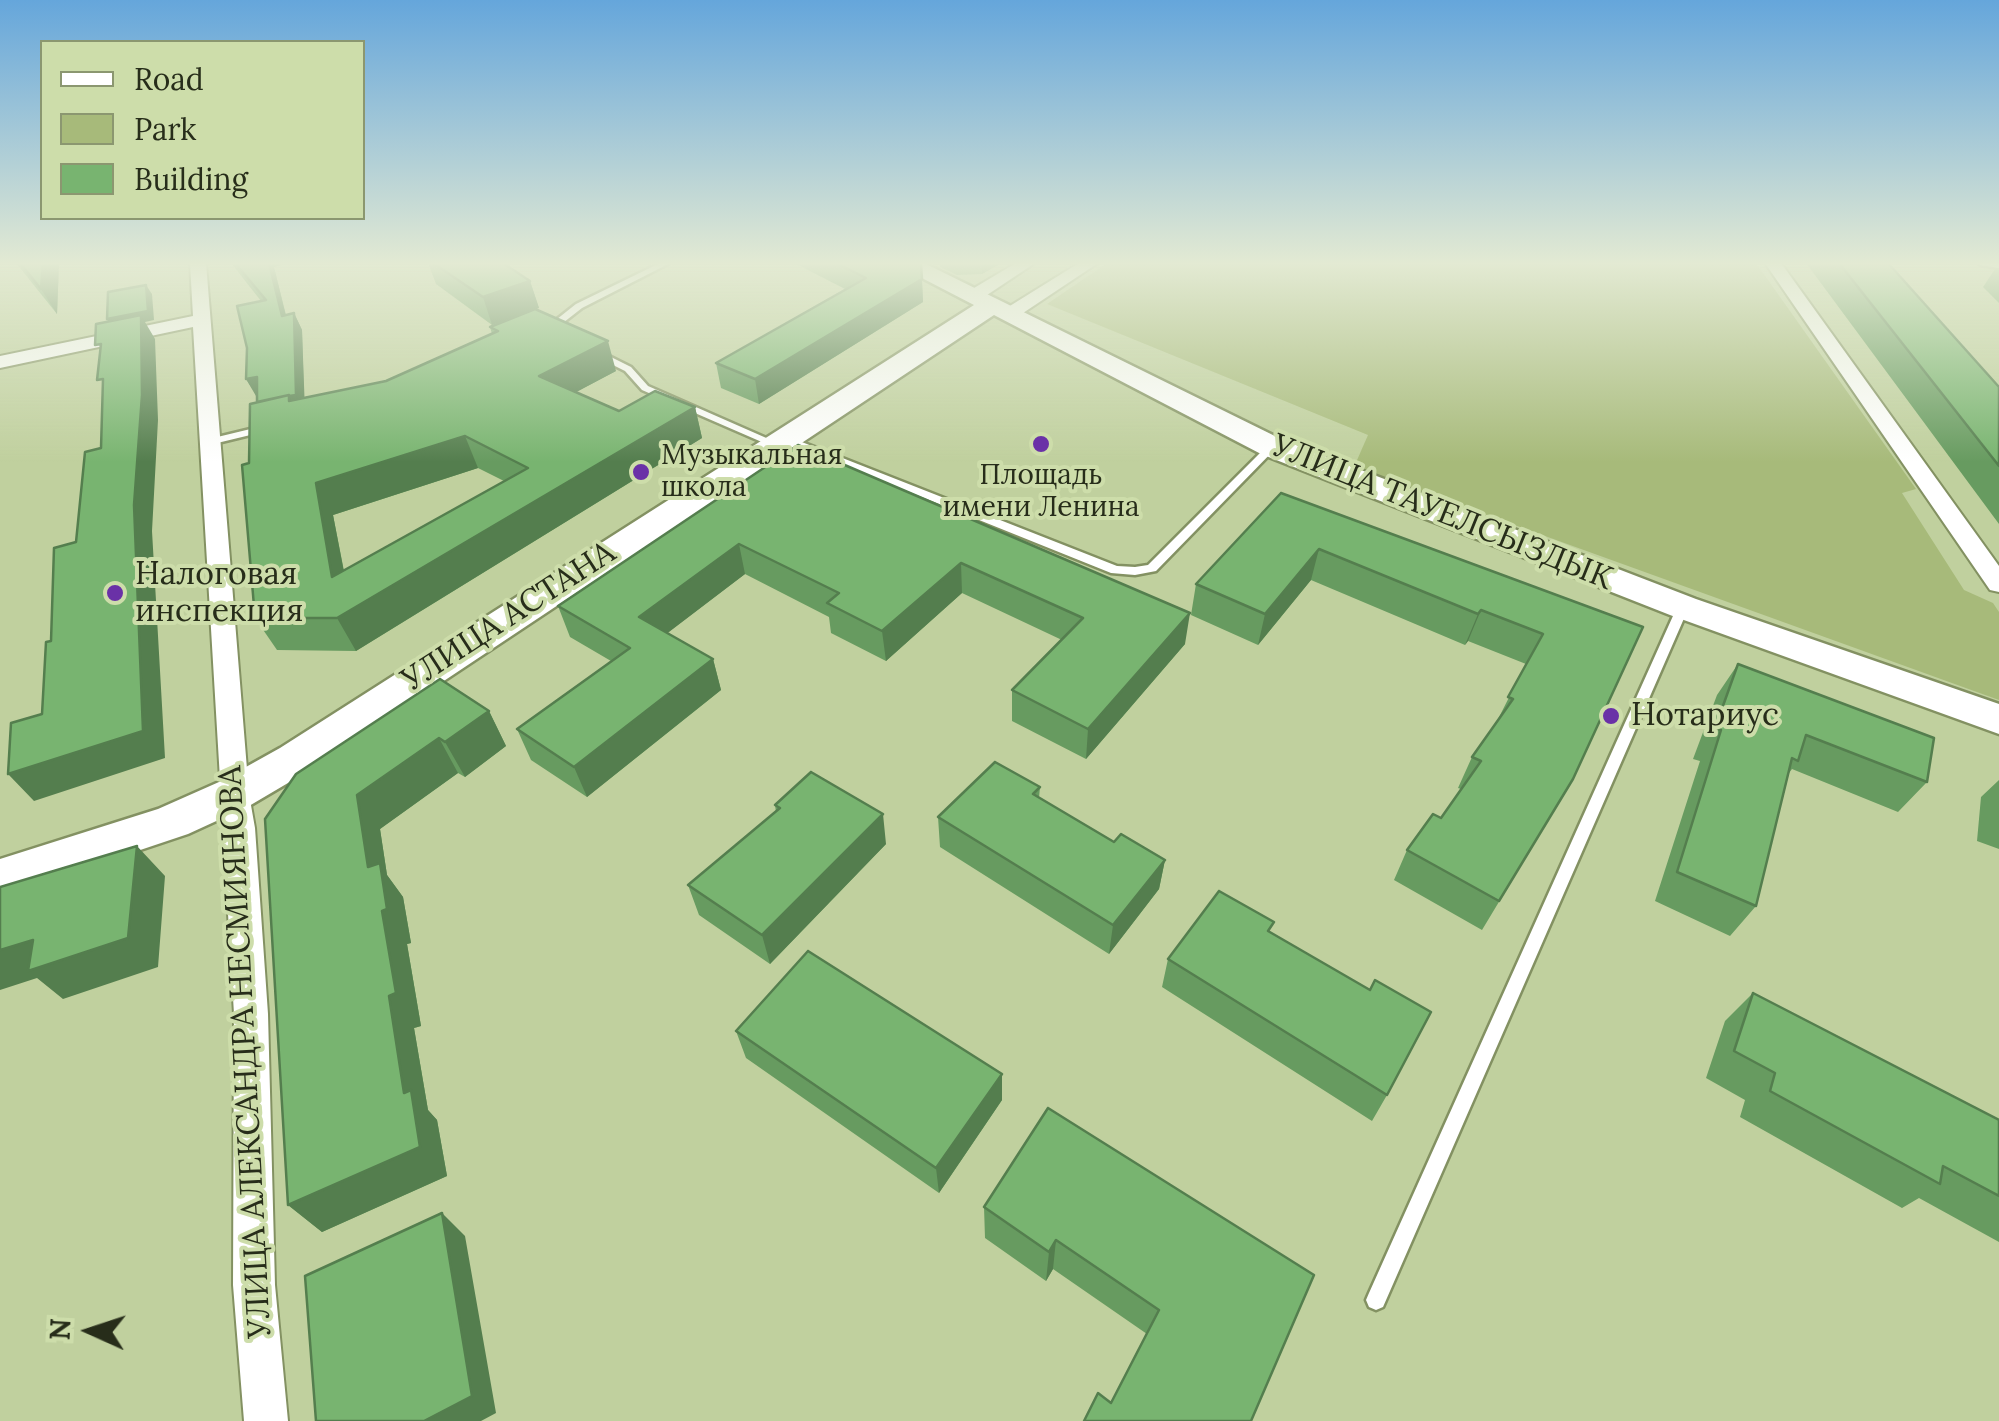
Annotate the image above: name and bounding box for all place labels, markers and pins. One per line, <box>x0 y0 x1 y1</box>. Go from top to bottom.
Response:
marker: Площадь имени Ленина <box>1030 433 1052 455</box>
place label: Музыкальная школа <box>661 439 842 505</box>
place label: Площадь имени Ленина <box>943 459 1139 525</box>
marker: Музыкальная школа <box>630 461 652 483</box>
place label: Налоговая инспекция <box>135 556 303 631</box>
marker: Налоговая инспекция <box>104 582 126 604</box>
place label: Нотариус <box>1631 697 1779 735</box>
marker: Нотариус <box>1600 705 1622 727</box>

